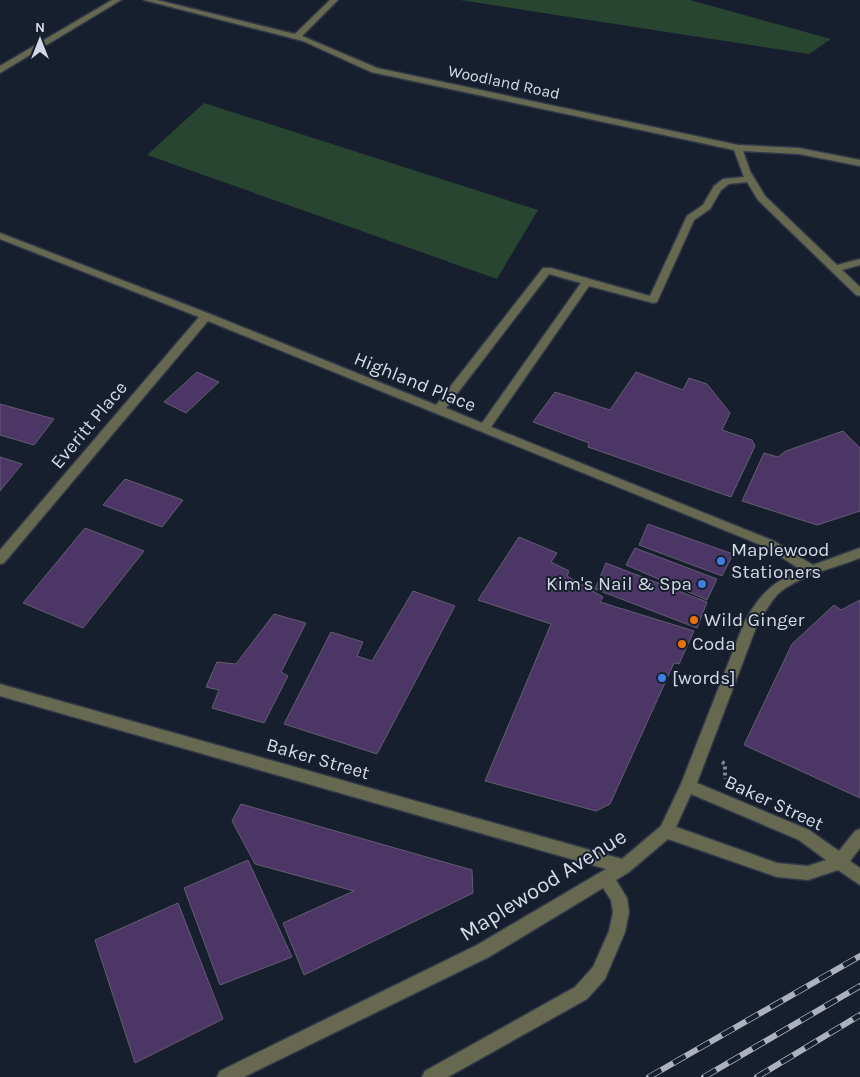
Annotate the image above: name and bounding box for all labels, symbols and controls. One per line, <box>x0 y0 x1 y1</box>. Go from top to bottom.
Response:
north arrow <box>15 15 65 65</box>
text: N <box>35 19 45 36</box>
street label: Woodland Road <box>446 61 562 103</box>
street label: Highland Place <box>351 348 479 416</box>
street label: Everitt Place <box>46 377 132 473</box>
place label: Maplewood Stationers <box>731 539 830 583</box>
marker: Maplewood Stationers <box>715 555 727 567</box>
place label: Kim's Nail & Spa <box>546 573 692 595</box>
marker: Kim's Nail & Spa <box>696 578 708 590</box>
place label: Wild Ginger <box>704 609 805 631</box>
marker: Wild Ginger <box>688 614 700 626</box>
place label: Coda <box>692 633 736 655</box>
marker: Coda <box>676 638 688 650</box>
place label: [words] <box>672 667 736 689</box>
marker: [words] <box>656 672 668 684</box>
street label: Baker Street <box>264 734 372 784</box>
street label: Baker Street <box>721 771 827 835</box>
street label: Maplewood Avenue <box>455 823 631 947</box>

